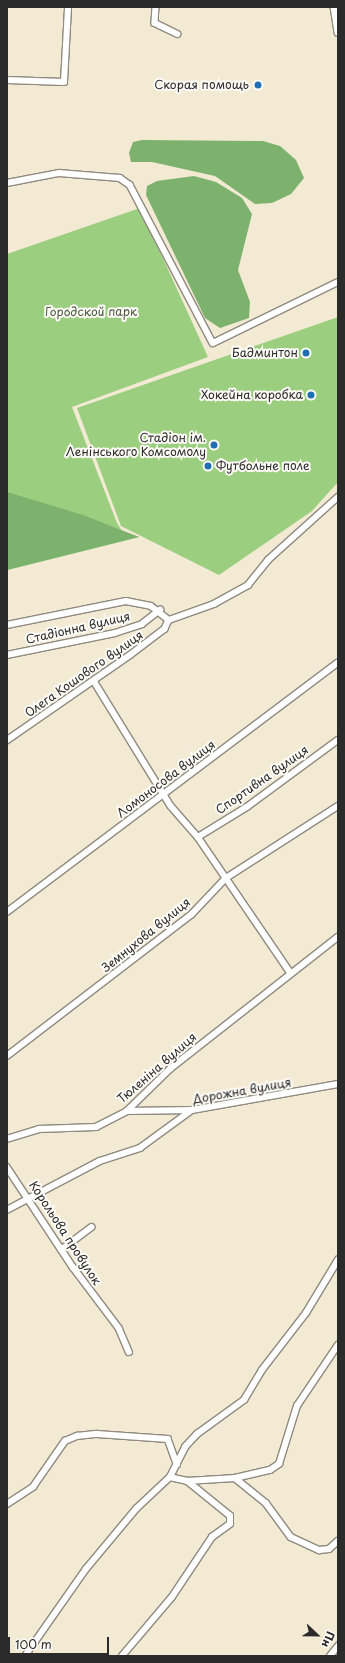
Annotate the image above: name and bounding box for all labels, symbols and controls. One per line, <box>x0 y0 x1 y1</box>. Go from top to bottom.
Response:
place label: Скорая помощь <box>154 78 249 92</box>
marker: Скорая помощь <box>252 79 264 91</box>
park label: Городской парк <box>45 305 137 319</box>
place label: Бадминтон <box>232 346 298 360</box>
marker: Бадминтон <box>301 348 311 358</box>
place label: Хокейна коробка <box>201 388 303 402</box>
marker: Хокейна коробка <box>306 390 316 400</box>
place label: Стадіон ім. Ленінського Комсомолу <box>65 431 206 459</box>
marker: Стадіон ім. Ленінського Комсомолу <box>209 440 219 450</box>
place label: Футбольне поле <box>216 459 310 473</box>
marker: Футбольне поле <box>203 461 213 471</box>
street label: Стадіонна вулиця <box>24 609 132 647</box>
street label: Олега Кошового вулиця <box>22 627 146 721</box>
street label: Ломоносова вулиця <box>114 737 218 821</box>
street label: Спортивна вулиця <box>213 742 311 818</box>
street label: Земнухова вулиця <box>99 895 193 975</box>
street label: Тюленіна вулиця <box>114 1030 200 1106</box>
street label: Дорожна вулиця <box>191 1075 293 1107</box>
street label: Корольова провулок <box>26 1178 104 1288</box>
north arrow <box>297 1615 337 1655</box>
scale bar <box>10 1629 111 1655</box>
text: Пн <box>318 1629 339 1650</box>
text: 100 m <box>15 1635 52 1653</box>

